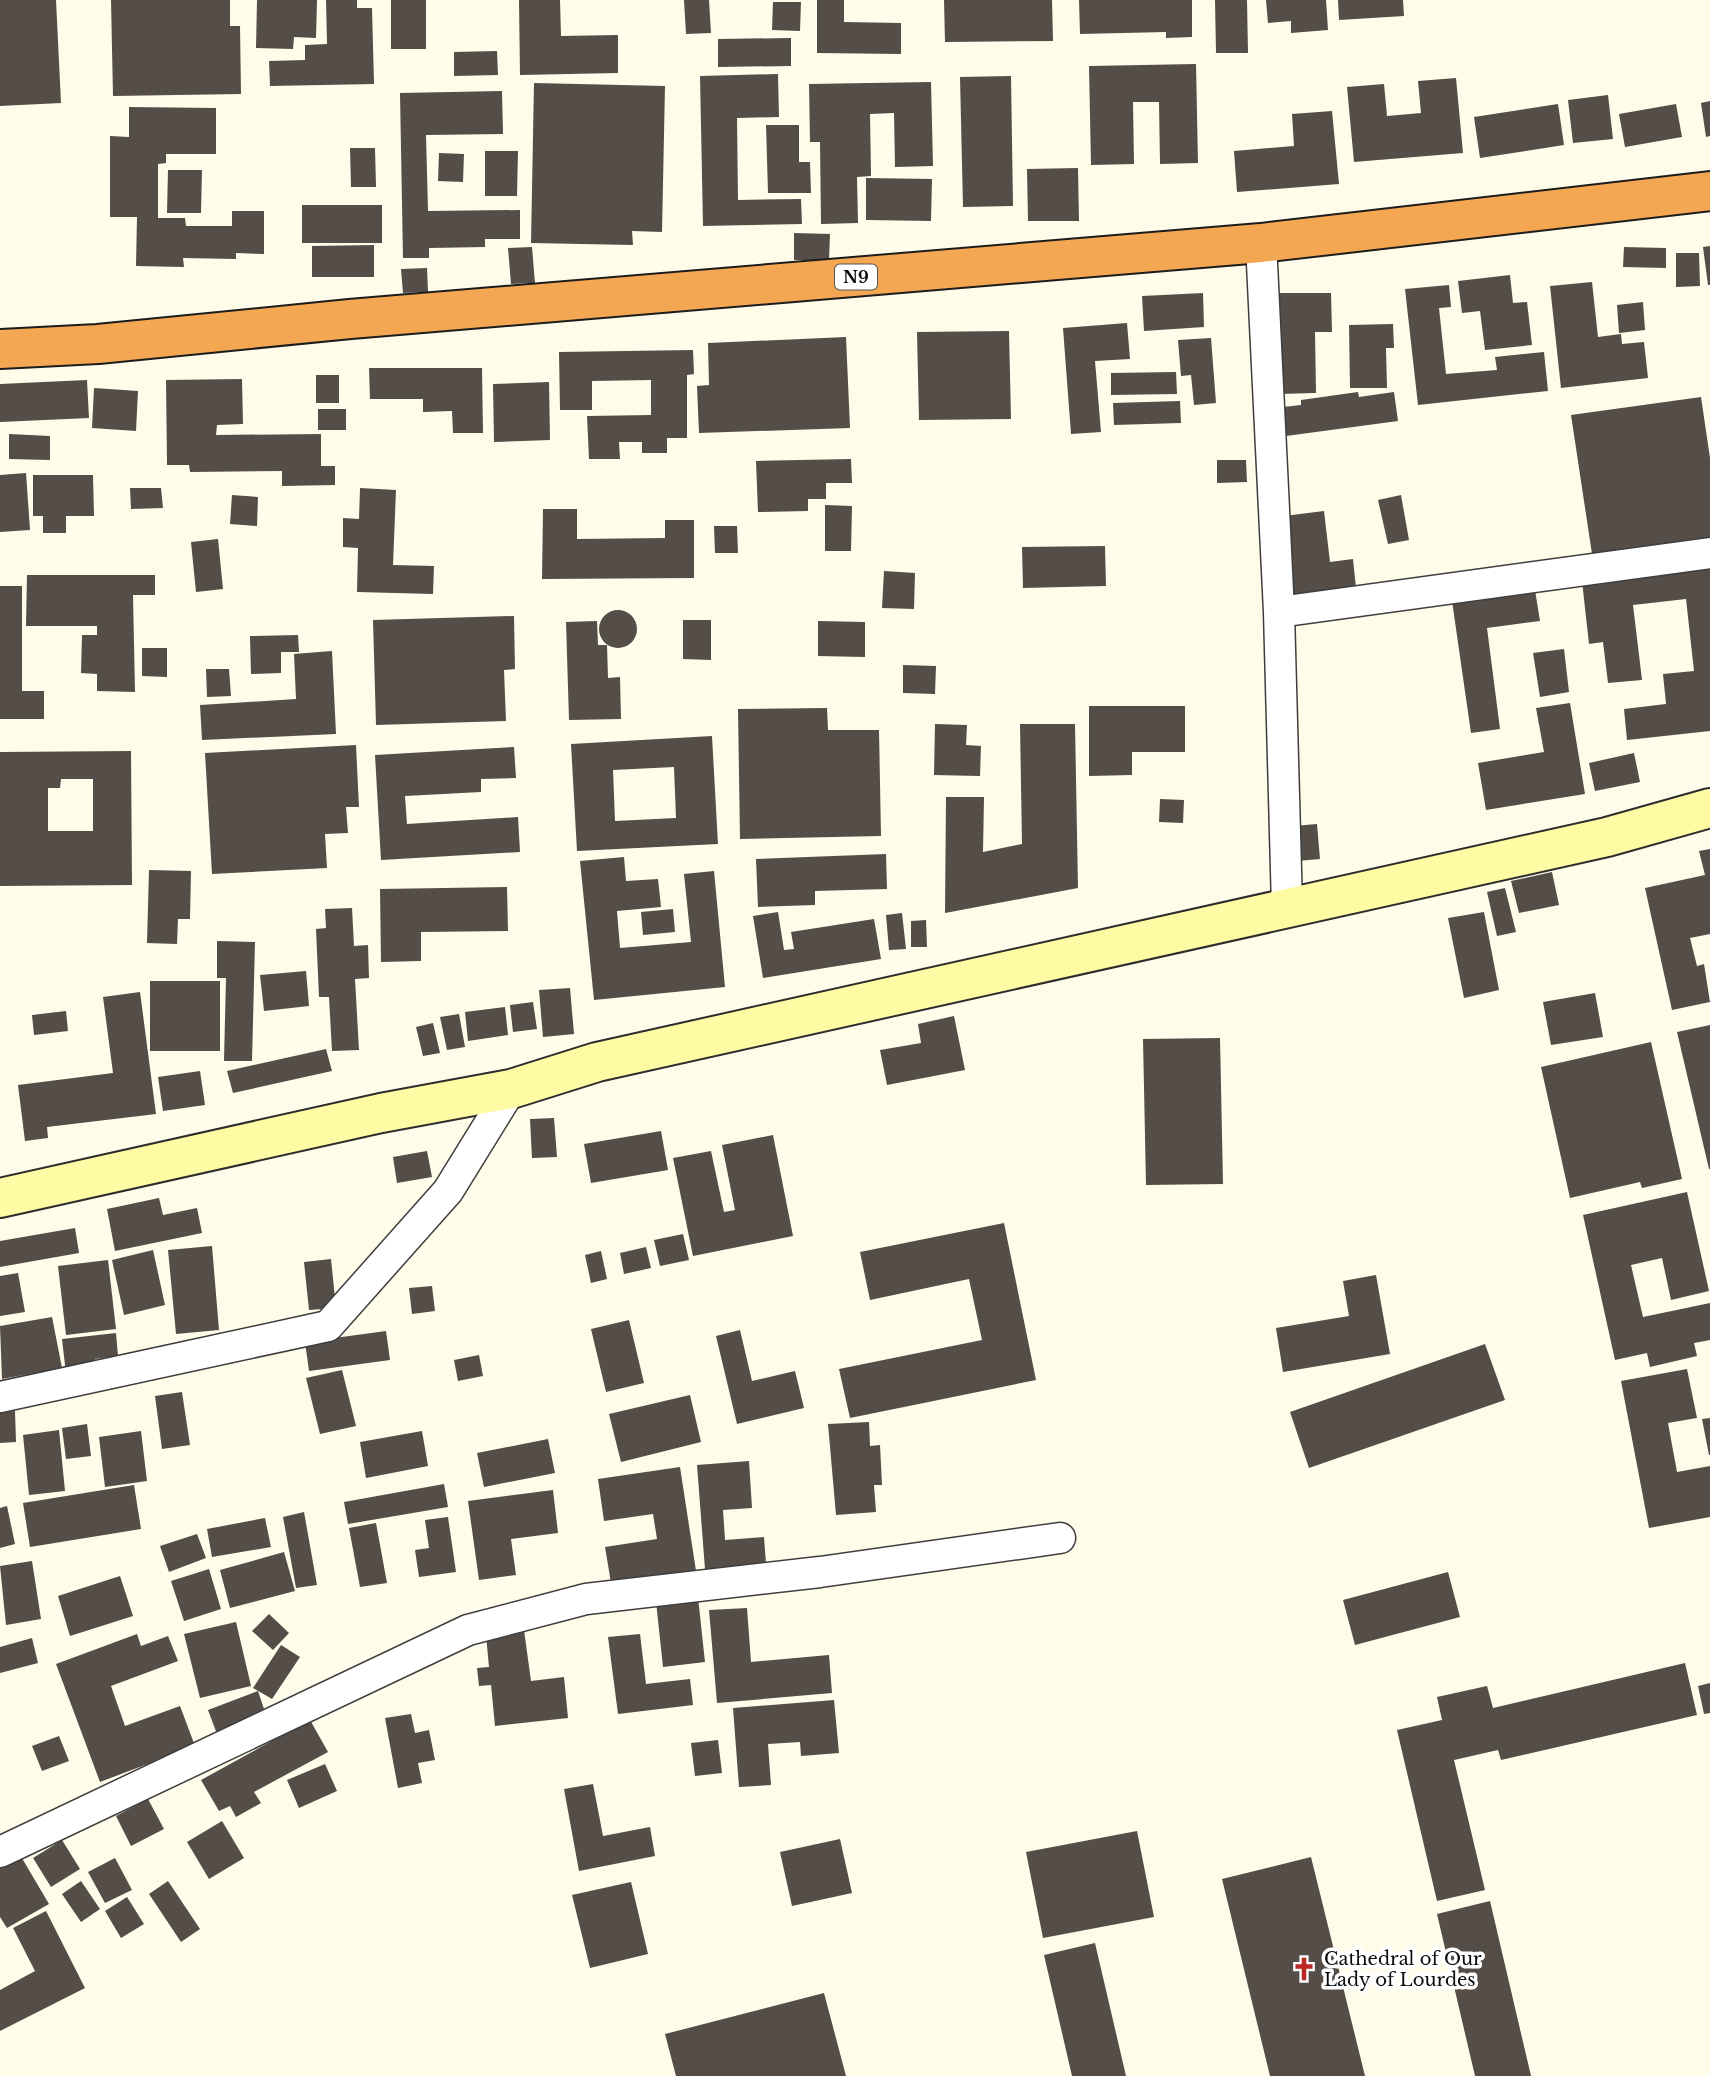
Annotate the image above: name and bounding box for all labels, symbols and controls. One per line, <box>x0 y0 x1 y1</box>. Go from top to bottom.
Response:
road number: N9 <box>835 264 877 290</box>
place label: Cathedral of Our Lady of Lourdes <box>1324 1948 1482 1991</box>
church icon: Cathedral of Our Lady of Lourdes <box>1290 1955 1318 1983</box>

